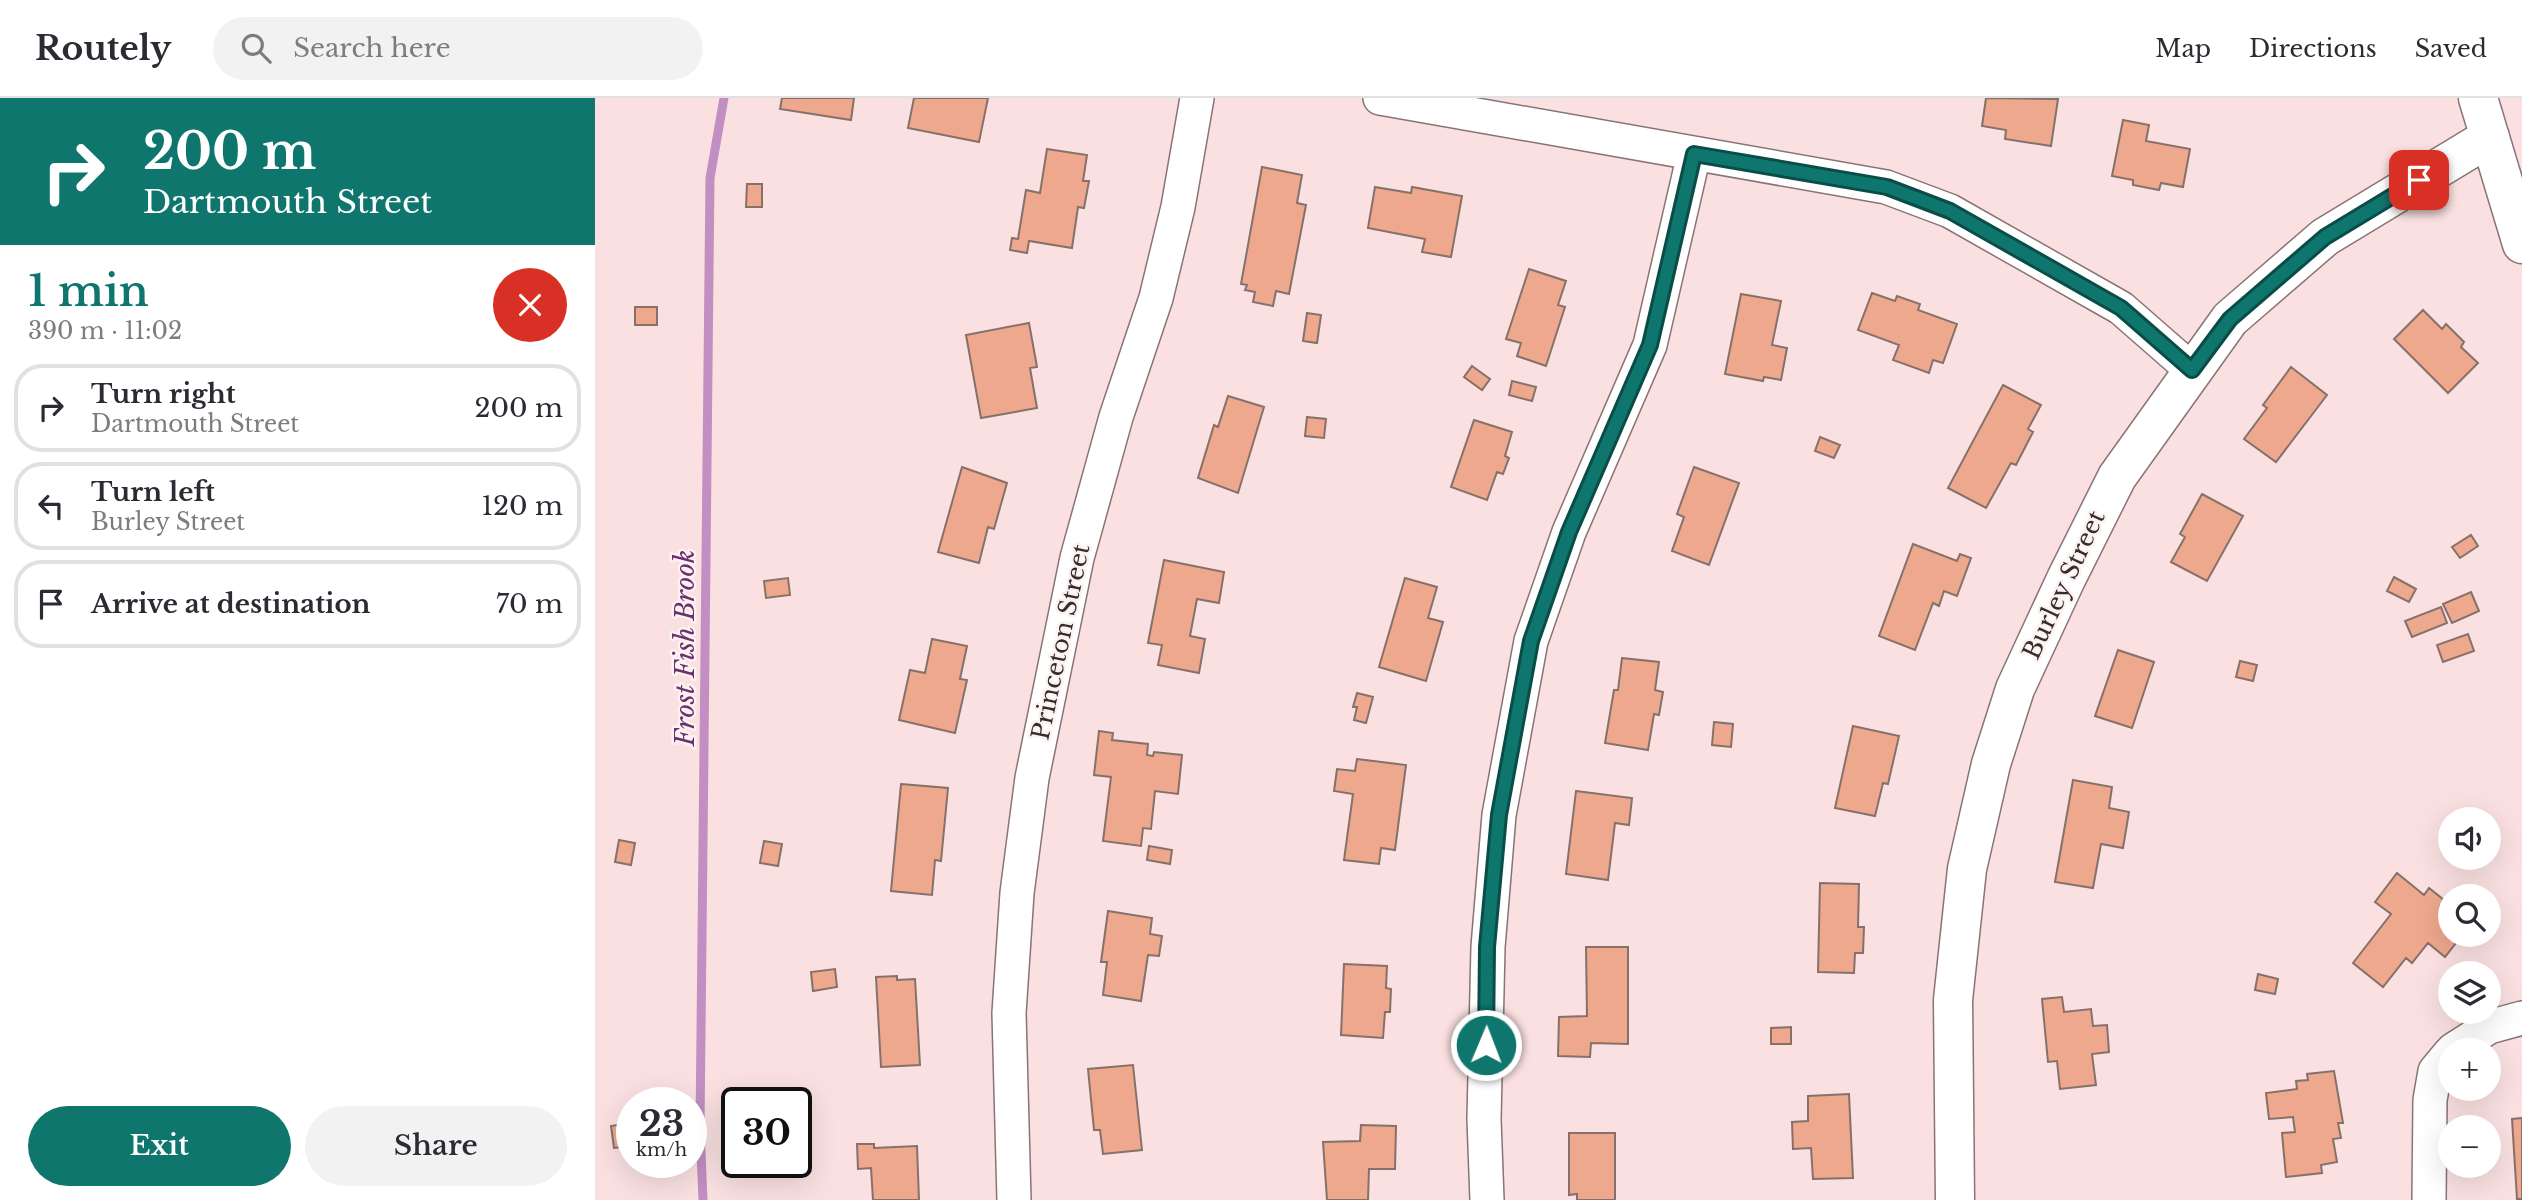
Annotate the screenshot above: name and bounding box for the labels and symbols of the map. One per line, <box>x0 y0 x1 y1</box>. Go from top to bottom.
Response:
pin <box>2389 150 2449 210</box>
street label: Burley Street <box>2016 506 2111 664</box>
street label: Princeton Street <box>1026 541 1095 743</box>
water label: Frost Fish Brook <box>669 550 701 747</box>
position arrow <box>1449 1008 1523 1082</box>
speed limit sign: 30 <box>721 1087 812 1178</box>

